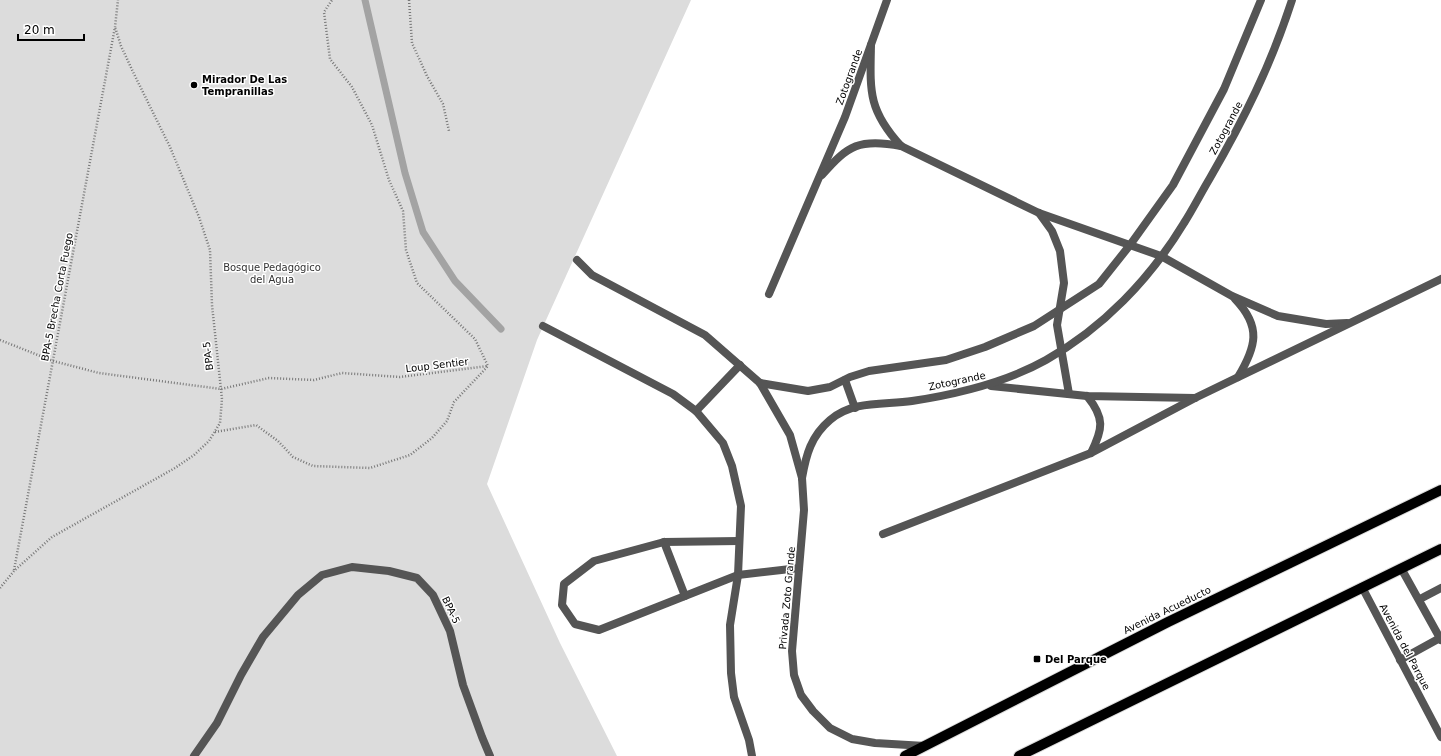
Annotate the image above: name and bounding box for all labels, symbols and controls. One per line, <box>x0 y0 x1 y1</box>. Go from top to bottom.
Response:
scale bar <box>18 16 84 42</box>
text: 20 m <box>24 23 55 37</box>
street label: Zotogrande <box>834 48 864 106</box>
place label: Mirador De Las Tempranillas <box>202 74 287 97</box>
marker: Mirador De Las Tempranillas <box>189 80 199 90</box>
street label: Zotogrande <box>1207 100 1245 156</box>
street label: BPA-5 Brecha Corta Fuego <box>39 232 75 362</box>
park label: Bosque Pedagógico del Agua <box>223 262 321 285</box>
street label: BPA-5 <box>201 341 215 371</box>
street label: Loup Sentier <box>405 356 470 374</box>
street label: Zotogrande <box>927 370 987 392</box>
street label: Privada Zoto Grande <box>777 546 797 650</box>
street label: Avenida Acueducto <box>1121 584 1213 636</box>
street label: BPA-5 <box>440 595 462 625</box>
street label: Avenida del Parque <box>1378 602 1432 692</box>
marker: Del Parque <box>1032 654 1042 664</box>
place label: Del Parque <box>1045 654 1107 665</box>

